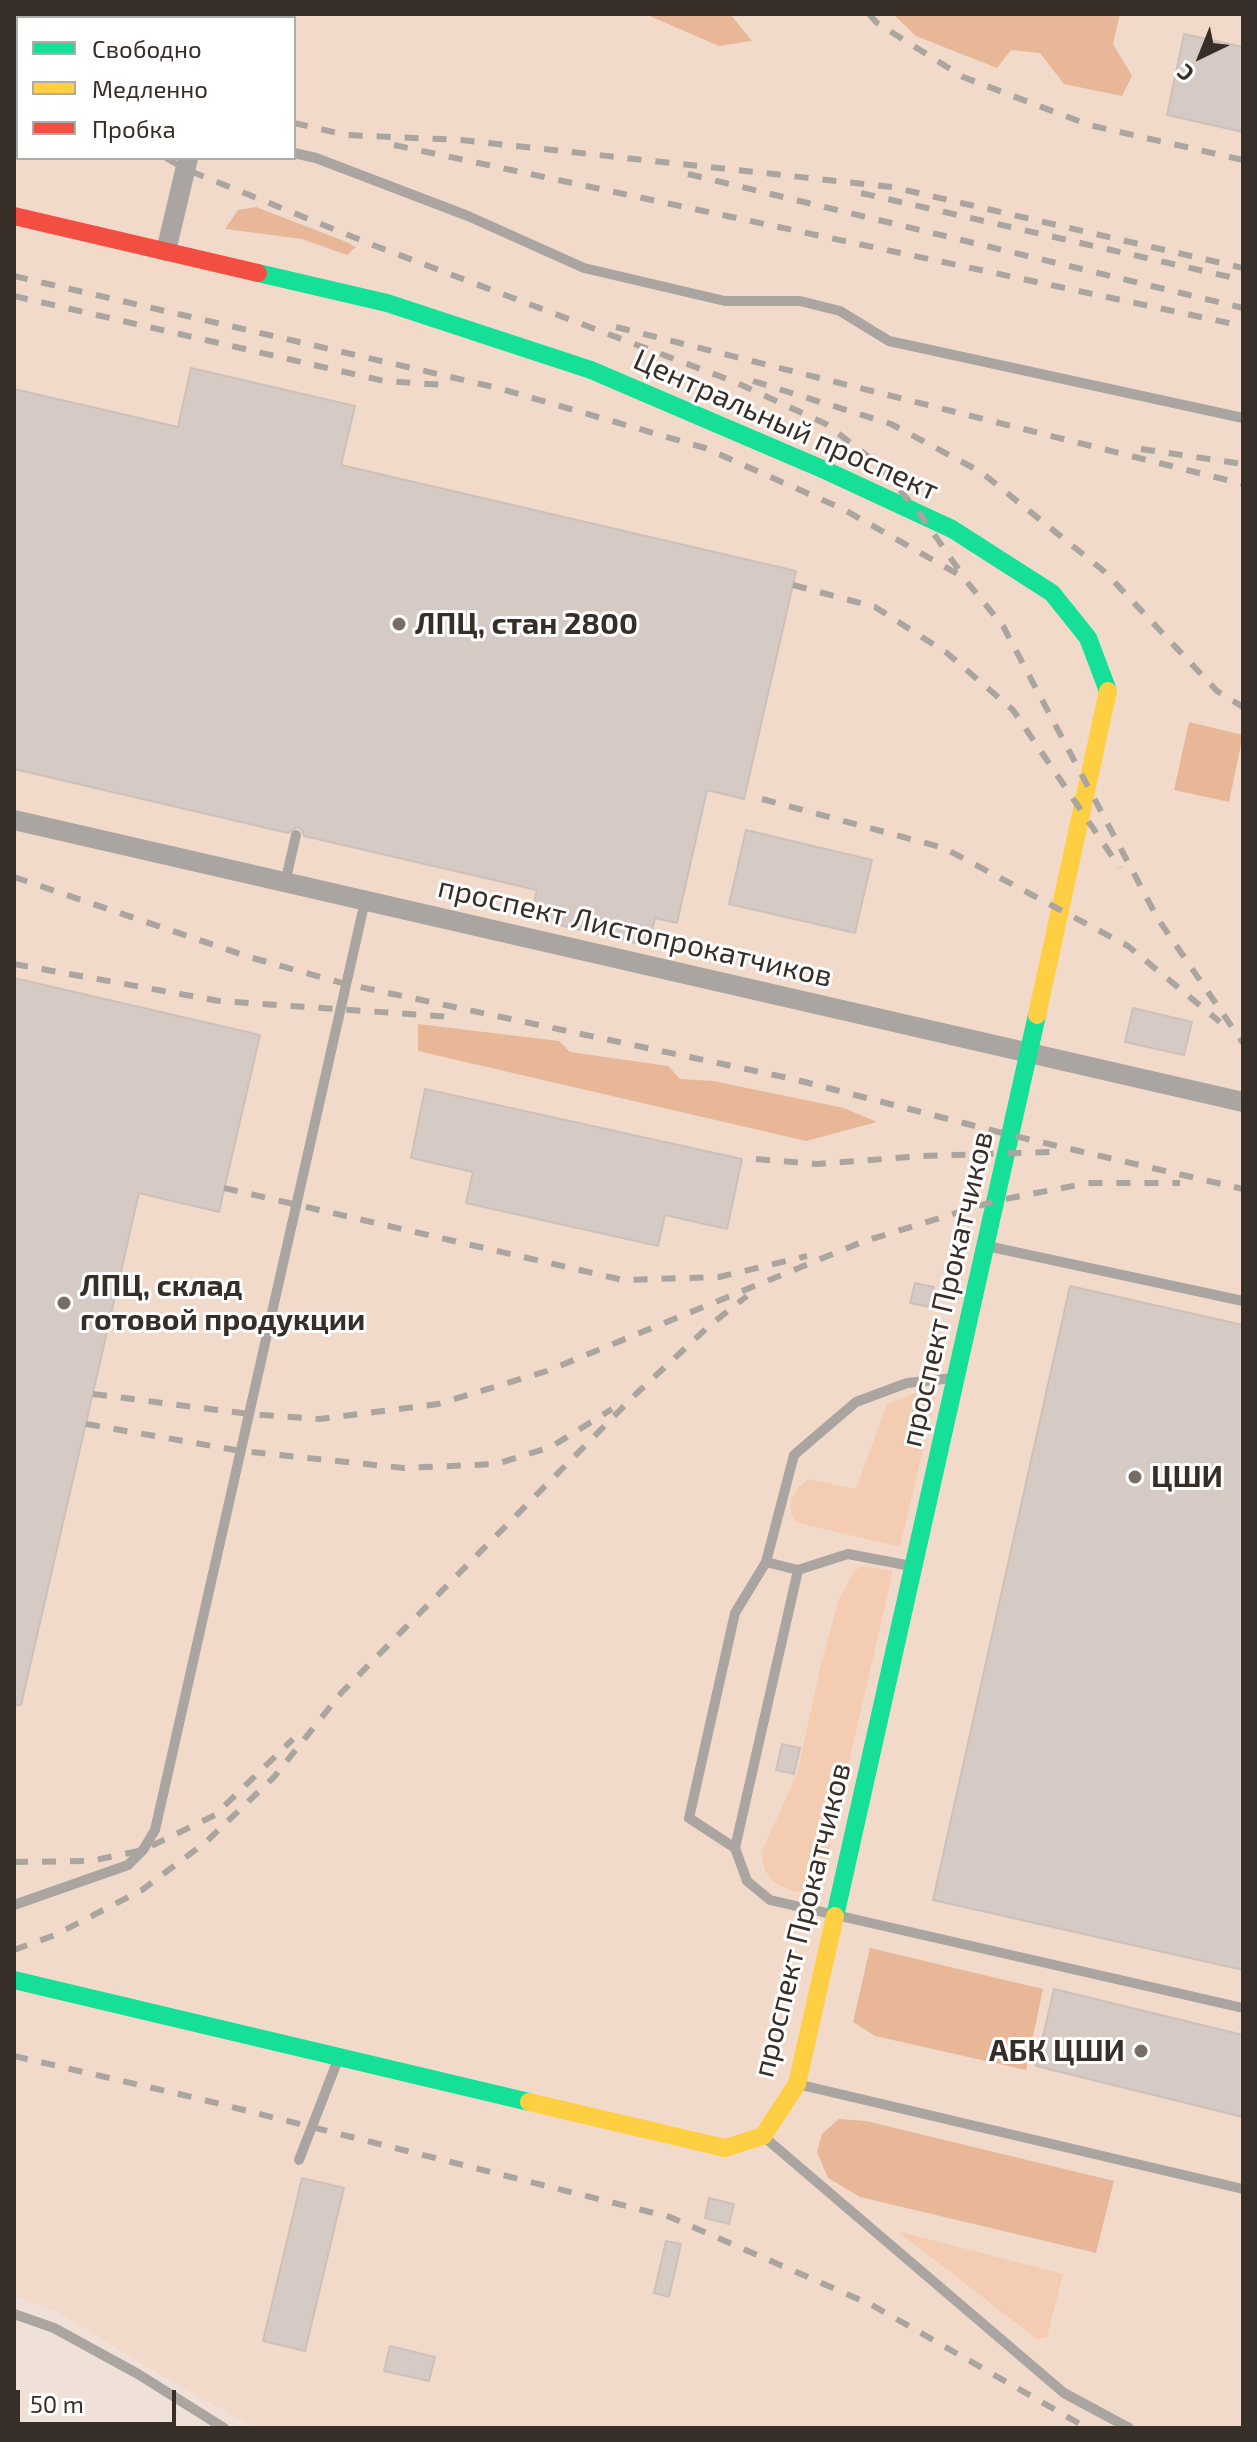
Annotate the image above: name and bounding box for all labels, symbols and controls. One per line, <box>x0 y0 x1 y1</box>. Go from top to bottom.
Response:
legend <box>16 16 296 160</box>
north arrow <box>1161 16 1241 96</box>
text: Свободно <box>92 34 202 63</box>
text: С <box>1171 60 1198 87</box>
text: Медленно <box>92 74 208 103</box>
text: Пробка <box>92 114 176 143</box>
street label: Центральный проспект <box>628 341 944 509</box>
place label: ЛПЦ, стан 2800 <box>415 606 638 642</box>
marker: ЛПЦ, стан 2800 <box>390 615 408 633</box>
street label: проспект Листопрокатчиков <box>434 869 836 995</box>
street label: проспект Прокатчиков <box>893 1128 1001 1450</box>
place label: ЛПЦ, склад готовой продукции <box>80 1268 365 1338</box>
marker: ЛПЦ, склад готовой продукции <box>55 1294 73 1312</box>
place label: ЦШИ <box>1151 1459 1223 1495</box>
marker: ЦШИ <box>1126 1468 1144 1486</box>
street label: проспект Прокатчиков <box>745 1759 859 2081</box>
place label: АБК ЦШИ <box>989 2033 1125 2069</box>
marker: АБК ЦШИ <box>1132 2042 1150 2060</box>
scale bar <box>20 2374 180 2424</box>
text: 50 m <box>30 2389 84 2418</box>

